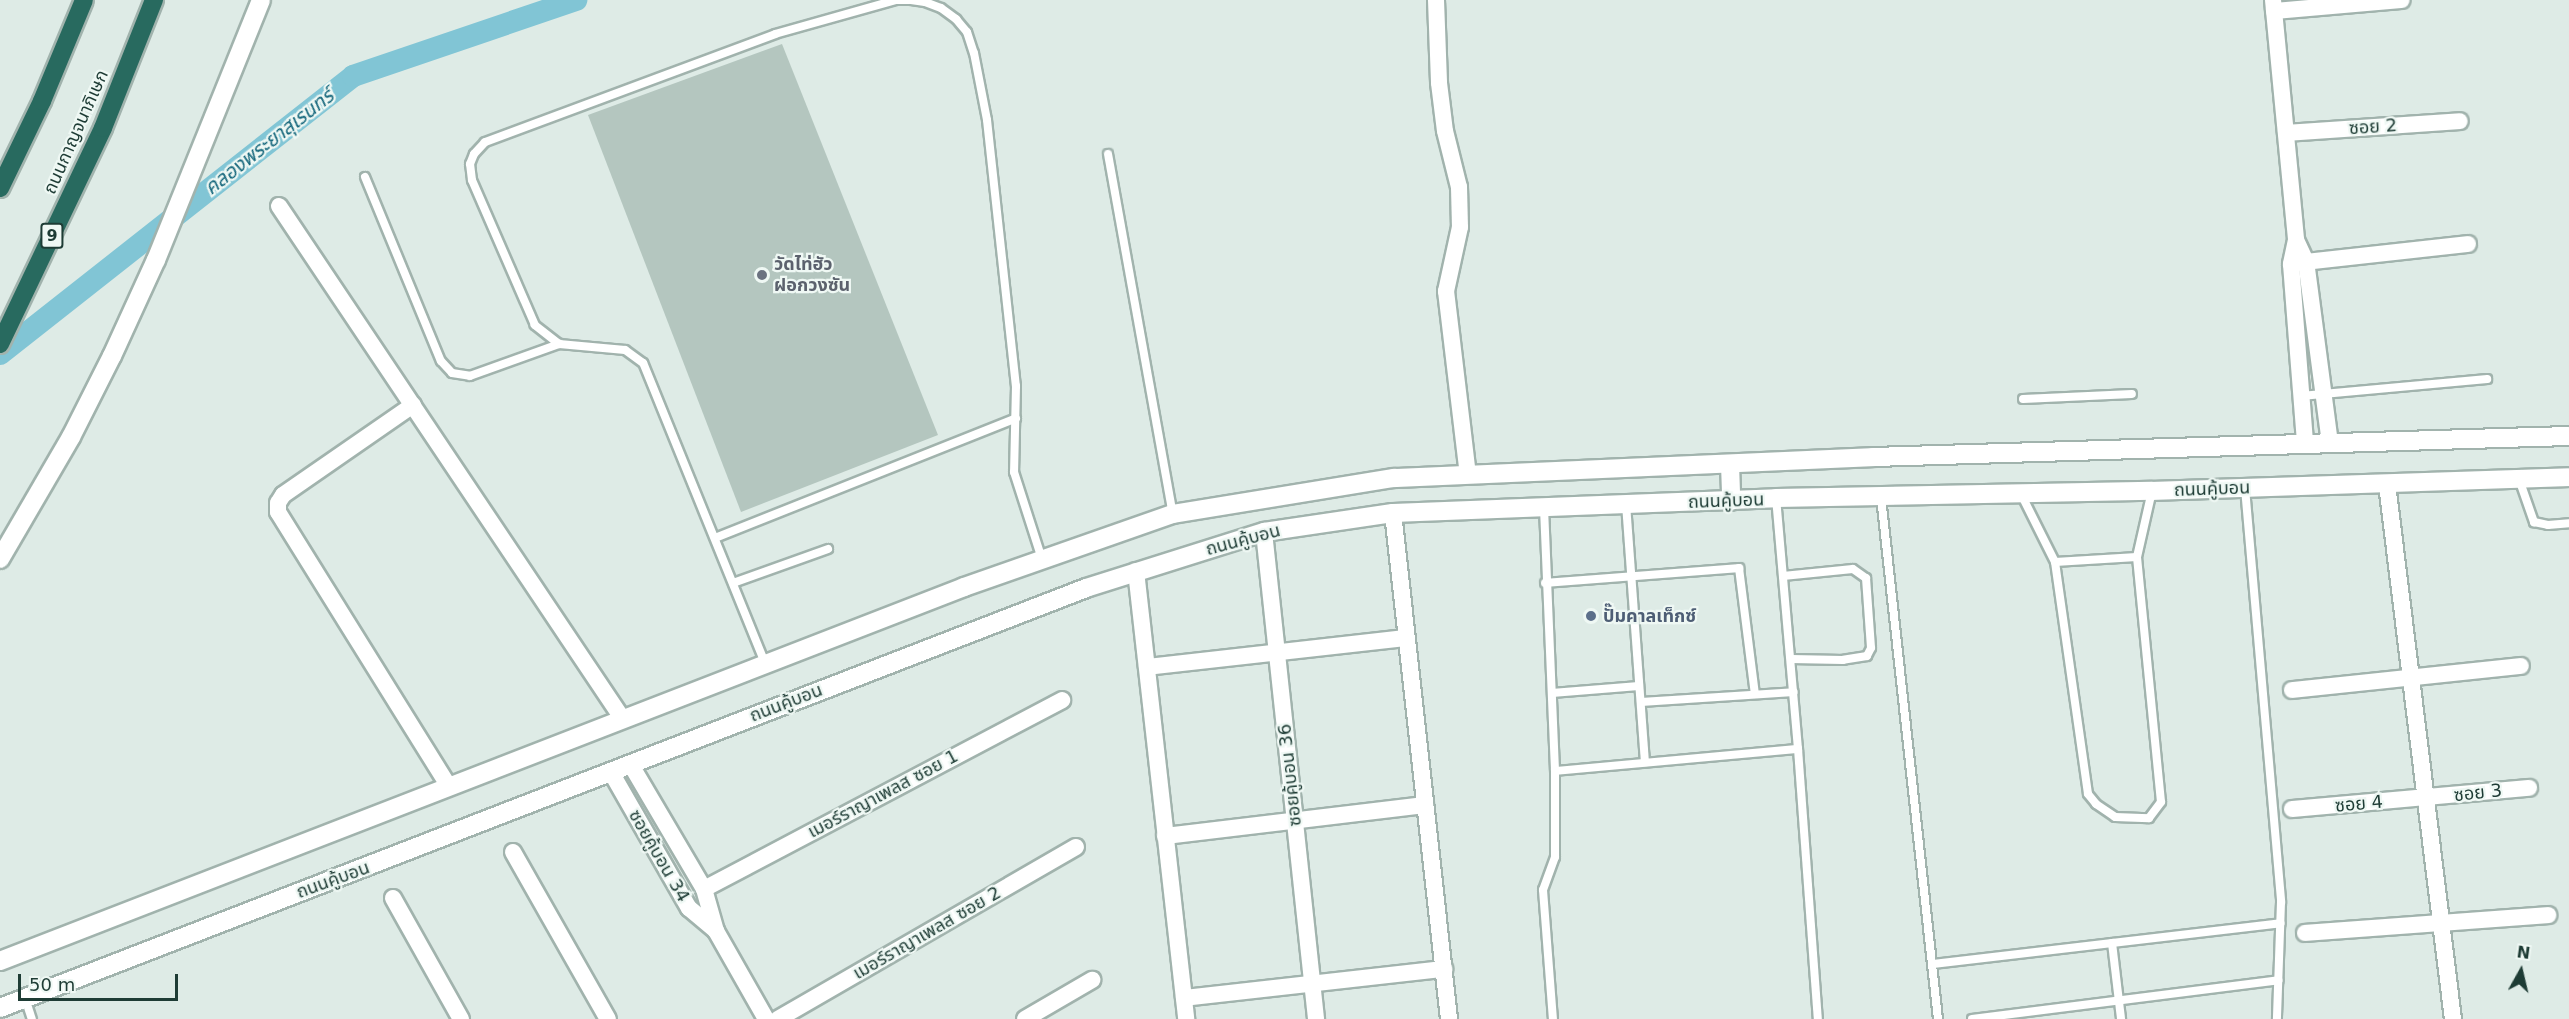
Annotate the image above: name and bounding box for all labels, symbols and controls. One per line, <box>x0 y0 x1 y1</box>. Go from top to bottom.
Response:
street label: ถนนกาญจนาภิเษก <box>39 67 113 197</box>
water label: คลองพระยาสุเรนทร์ <box>200 84 338 200</box>
street label: ซอย 2 <box>2348 115 2398 139</box>
road number: 9 <box>40 223 64 249</box>
place label: วัดไท่ฮัว ฝอกวงซัน <box>774 254 850 296</box>
marker: วัดไท่ฮัว ฝอกวงซัน <box>755 268 769 282</box>
street label: ถนนคู้บอน <box>2174 477 2250 501</box>
street label: ถนนคู้บอน <box>1688 489 1764 513</box>
street label: ถนนคู้บอน <box>1203 520 1283 560</box>
place label: ปั๊มคาลเท็กซ์ <box>1603 605 1696 627</box>
marker: ปั๊มคาลเท็กซ์ <box>1584 609 1598 623</box>
street label: ถนนคู้บอน <box>747 679 825 727</box>
street label: ซอยคู้บอน 36 <box>1274 723 1306 827</box>
street label: เมอร์ราญาเพลส ซอย 1 <box>804 745 962 843</box>
street label: ซอย 3 <box>2453 780 2503 806</box>
street label: ซอย 4 <box>2334 791 2384 817</box>
street label: ซอยคู้บอน 34 <box>624 806 694 906</box>
street label: ถนนคู้บอน <box>294 857 372 903</box>
street label: เมอร์ราญาเพลส ซอย 2 <box>849 882 1005 984</box>
north arrow <box>2491 941 2551 1001</box>
text: N <box>2516 942 2532 963</box>
scale bar <box>21 962 182 1000</box>
text: 50 m <box>29 974 75 995</box>

